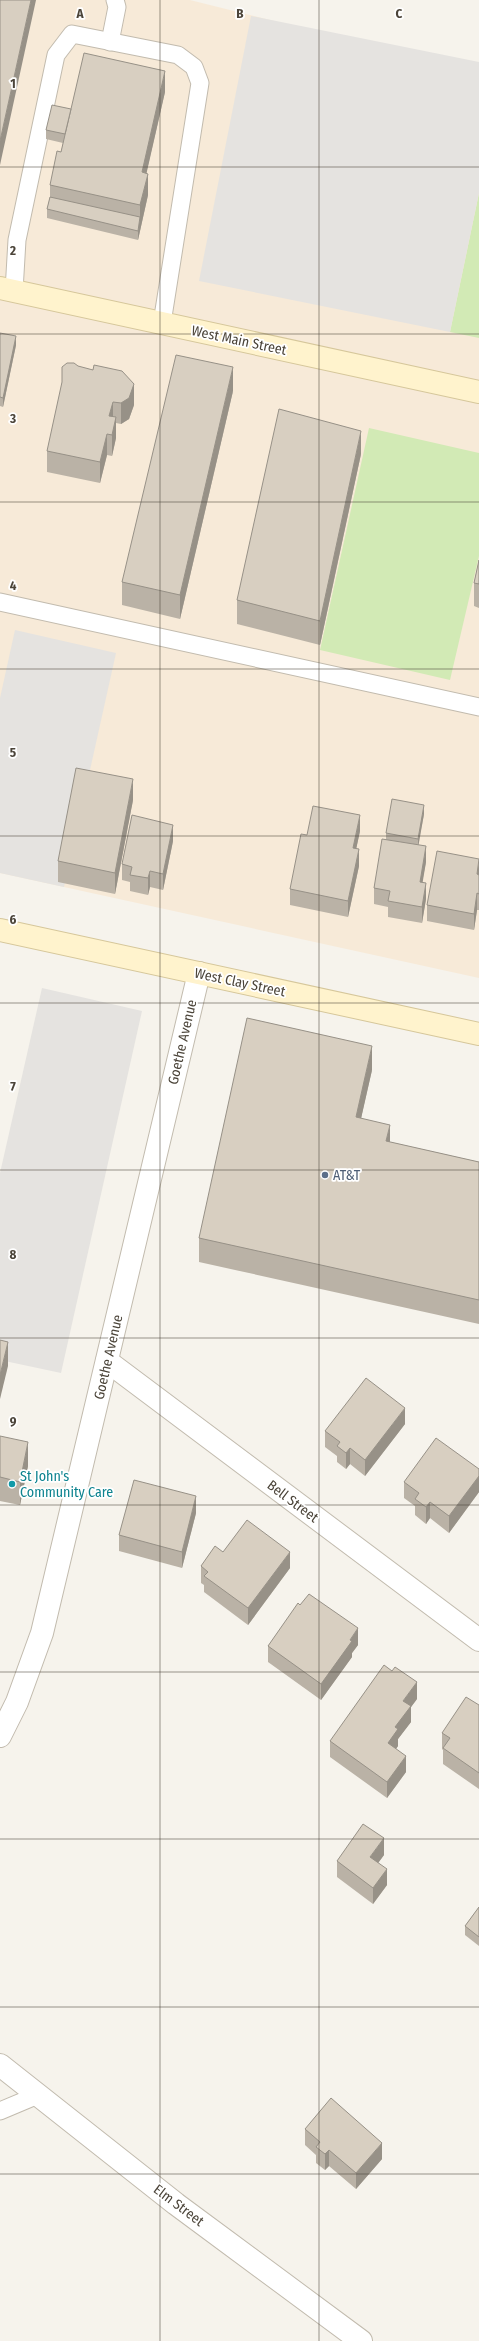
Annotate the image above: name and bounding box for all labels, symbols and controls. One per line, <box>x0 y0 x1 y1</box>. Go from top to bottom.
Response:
text: A <box>75 6 84 21</box>
text: B <box>236 6 244 21</box>
text: C <box>396 6 403 21</box>
text: 1 <box>10 76 16 91</box>
text: 2 <box>9 243 16 258</box>
street label: West Main Street <box>190 322 288 359</box>
text: 3 <box>9 411 16 426</box>
text: 4 <box>10 578 17 593</box>
text: 5 <box>10 745 16 760</box>
text: 6 <box>10 912 17 927</box>
street label: West Clay Street <box>193 965 287 1000</box>
street label: Goethe Avenue <box>164 998 201 1086</box>
text: 7 <box>10 1079 16 1094</box>
place label: AT&T <box>333 1167 361 1184</box>
marker: AT&T <box>320 1170 330 1180</box>
text: 8 <box>10 1247 17 1262</box>
street label: Goethe Avenue <box>90 1313 127 1401</box>
text: 9 <box>10 1414 17 1429</box>
place label: St John's Community Care <box>20 1468 113 1501</box>
street label: Bell Street <box>264 1477 322 1526</box>
marker: St John's Community Care <box>7 1479 17 1489</box>
street label: Elm Street <box>150 2181 208 2230</box>

